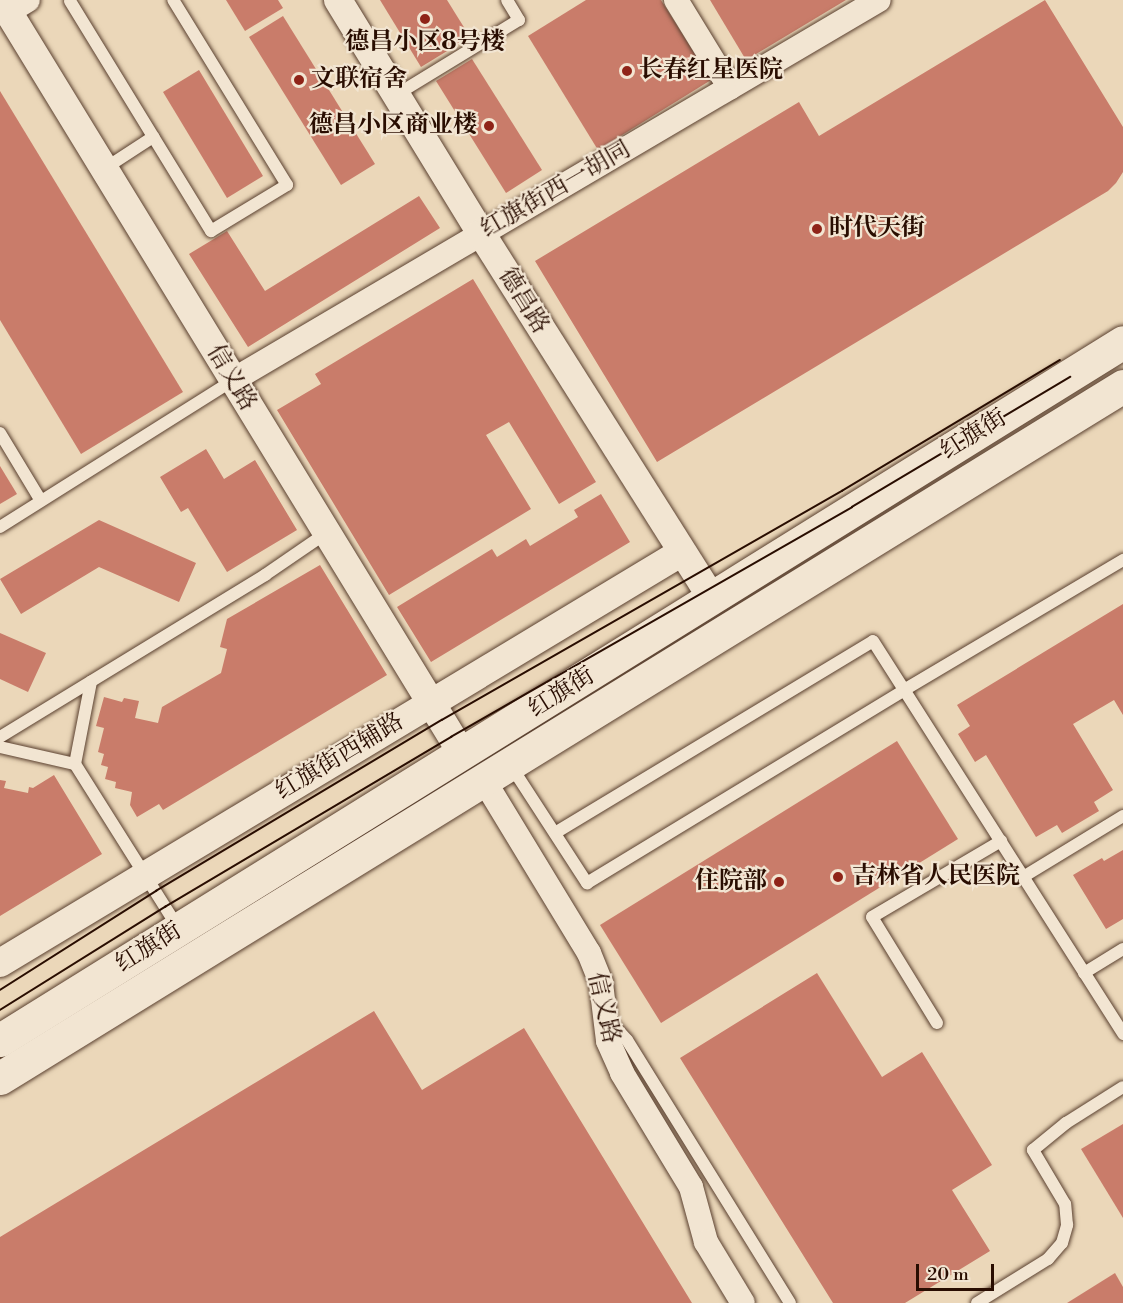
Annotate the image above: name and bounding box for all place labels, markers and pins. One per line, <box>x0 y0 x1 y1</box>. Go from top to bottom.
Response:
marker: 德昌小区8号楼 <box>418 12 432 26</box>
place label: 德昌小区8号楼 <box>345 29 505 57</box>
place label: 长春红星医院 <box>639 57 783 85</box>
marker: 长春红星医院 <box>620 64 634 78</box>
place label: 文联宿舍 <box>311 66 407 94</box>
marker: 文联宿舍 <box>292 73 306 87</box>
place label: 德昌小区商业楼 <box>309 112 477 140</box>
marker: 德昌小区商业楼 <box>482 119 496 133</box>
place label: 时代天街 <box>829 215 925 243</box>
marker: 时代天街 <box>810 222 824 236</box>
place label: 吉林省人民医院 <box>852 863 1020 891</box>
place label: 住院部 <box>695 868 767 896</box>
marker: 吉林省人民医院 <box>829 868 847 886</box>
marker: 住院部 <box>772 875 786 889</box>

